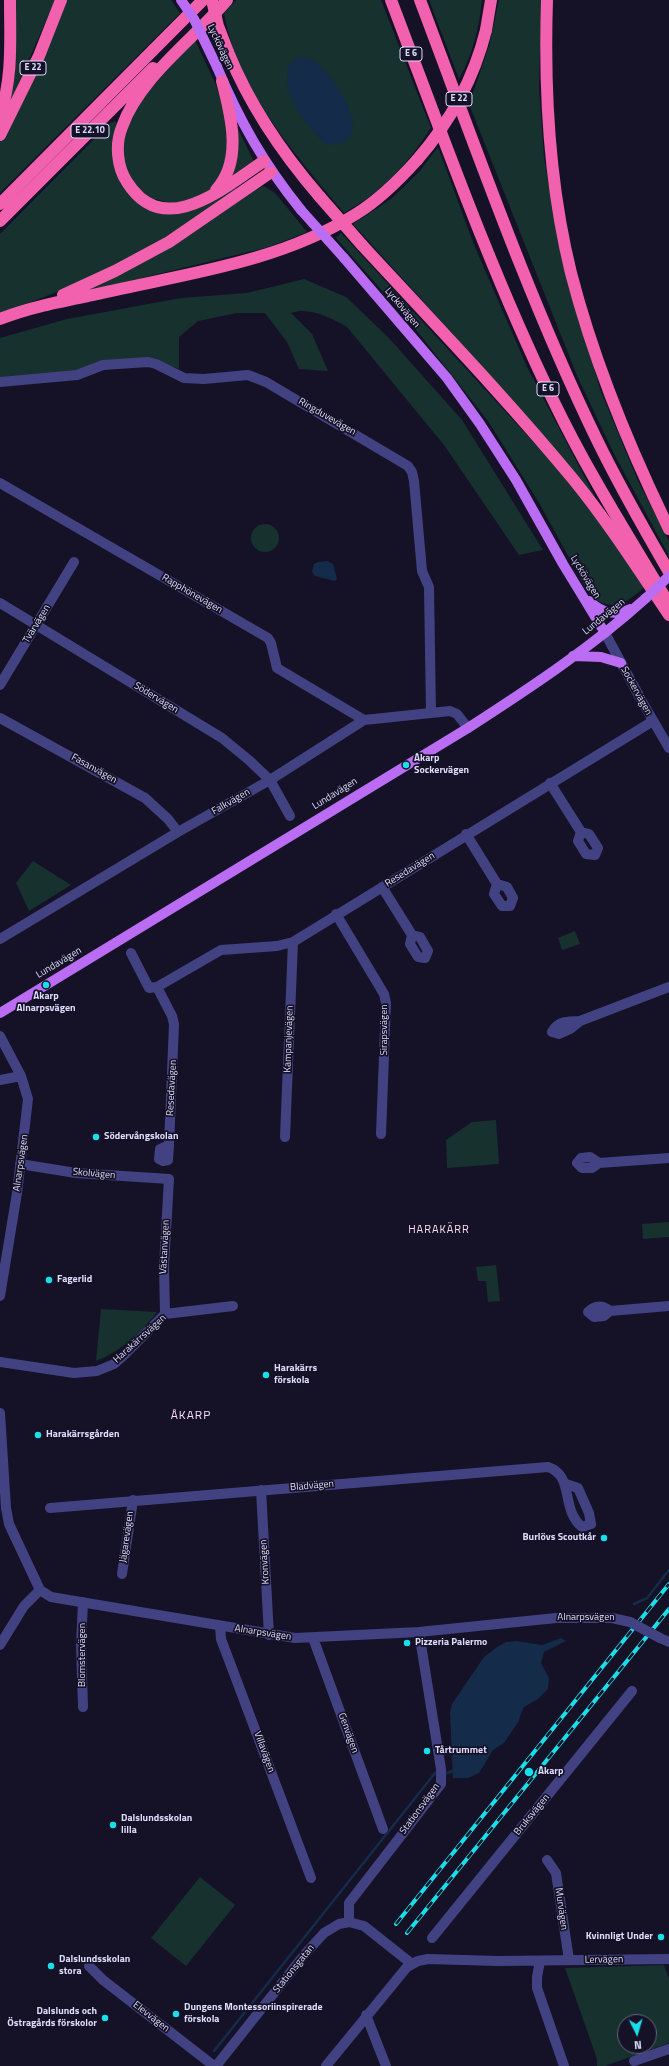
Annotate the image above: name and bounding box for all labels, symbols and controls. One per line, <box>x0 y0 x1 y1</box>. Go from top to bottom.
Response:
street label: Lyckövägen <box>204 22 236 72</box>
road number: E 6 <box>400 47 422 61</box>
road number: E 22 <box>20 61 46 75</box>
road number: E 22 <box>446 92 472 106</box>
road number: E 22.10 <box>71 124 109 138</box>
street label: Lyckövägen <box>382 286 422 330</box>
road number: E 6 <box>537 382 559 396</box>
street label: Ringduvevägen <box>296 396 358 438</box>
street label: Lyckövägen <box>567 553 603 601</box>
street label: Rapphönevägen <box>160 572 224 616</box>
street label: Lundavägen <box>580 596 628 638</box>
street label: Tvärvägen <box>21 602 53 646</box>
street label: Sockervägen <box>618 665 654 717</box>
street label: Södervägen <box>132 680 180 716</box>
street label: Fasanvägen <box>69 752 119 786</box>
place label: Åkarp Sockervägen <box>414 753 469 776</box>
marker: Åkarp Sockervägen <box>401 760 411 770</box>
street label: Lundavägen <box>310 775 360 813</box>
street label: Falkvägen <box>210 786 252 818</box>
street label: Resedavägen <box>383 850 437 890</box>
street label: Lundavägen <box>34 945 84 981</box>
marker: Åkarp Alnarpsvägen <box>41 980 51 990</box>
place label: Åkarp Alnarpsvägen <box>16 991 76 1014</box>
street label: Sirapsvägen <box>379 1004 391 1056</box>
street label: Kampanjevägen <box>282 1005 296 1073</box>
street label: Resedavägen <box>165 1060 179 1116</box>
place label: Södervångskolan <box>104 1131 178 1143</box>
marker: Södervångskolan <box>91 1132 101 1142</box>
street label: Alnarpsvägen <box>11 1134 31 1192</box>
street label: Skolvägen <box>72 1166 116 1182</box>
street label: Västanvägen <box>158 1220 172 1274</box>
district label: HARAKÄRR <box>408 1223 470 1237</box>
place label: Fagerlid <box>57 1274 92 1286</box>
marker: Fagerlid <box>44 1275 54 1285</box>
street label: Harakärrsvägen <box>111 1312 169 1366</box>
place label: Harakärrs förskola <box>274 1363 317 1386</box>
marker: Harakärrs förskola <box>261 1370 271 1380</box>
district label: ÅKARP <box>171 1409 211 1423</box>
place label: Harakärrsgården <box>46 1429 119 1441</box>
marker: Harakärrsgården <box>33 1430 43 1440</box>
street label: Bladvägen <box>290 1478 334 1494</box>
street label: Jägarevägen <box>117 1511 137 1563</box>
place label: Burlövs Scoutkår <box>523 1532 596 1544</box>
marker: Burlövs Scoutkår <box>599 1533 609 1543</box>
street label: Kronvägen <box>258 1539 272 1585</box>
street label: Alnarpsvägen <box>557 1612 615 1624</box>
street label: Blomstervägen <box>77 1623 89 1687</box>
street label: Alnarpsvägen <box>234 1623 292 1643</box>
place label: Pizzeria Palermo <box>415 1637 487 1649</box>
marker: Pizzeria Palermo <box>402 1638 412 1648</box>
street label: Genvägen <box>335 1711 361 1755</box>
street label: Villavägen <box>251 1730 277 1774</box>
place label: Tårtrummet <box>435 1745 487 1757</box>
marker: Tårtrummet <box>422 1746 432 1756</box>
marker: Åkarp <box>523 1766 535 1778</box>
place label: Åkarp <box>538 1766 563 1778</box>
street label: Stationsvägen <box>397 1781 443 1837</box>
street label: Bruksvägen <box>512 1792 552 1838</box>
place label: Dalslundsskolan lilla <box>121 1813 192 1836</box>
marker: Dalslundsskolan lilla <box>108 1820 118 1830</box>
street label: Murvägen <box>552 1887 570 1931</box>
place label: Kvinnligt Under <box>586 1931 653 1943</box>
marker: Kvinnligt Under <box>656 1932 666 1942</box>
street label: Stationsgatan <box>271 1942 317 1996</box>
place label: Dalslundsskolan stora <box>59 1954 130 1978</box>
street label: Lervägen <box>585 1954 623 1966</box>
marker: Dalslundsskolan stora <box>46 1961 56 1971</box>
street label: Elevvägen <box>130 1999 172 2035</box>
place label: Dungens Montessoriinspirerade förskola <box>184 2002 323 2026</box>
place label: Dalslunds och Östragårds förskolor <box>7 2006 97 2030</box>
marker: Dungens Montessoriinspirerade förskola <box>171 2009 181 2019</box>
marker: Dalslunds och Östragårds förskolor <box>100 2013 110 2023</box>
north arrow <box>617 2014 657 2054</box>
text: N <box>633 2037 642 2053</box>

